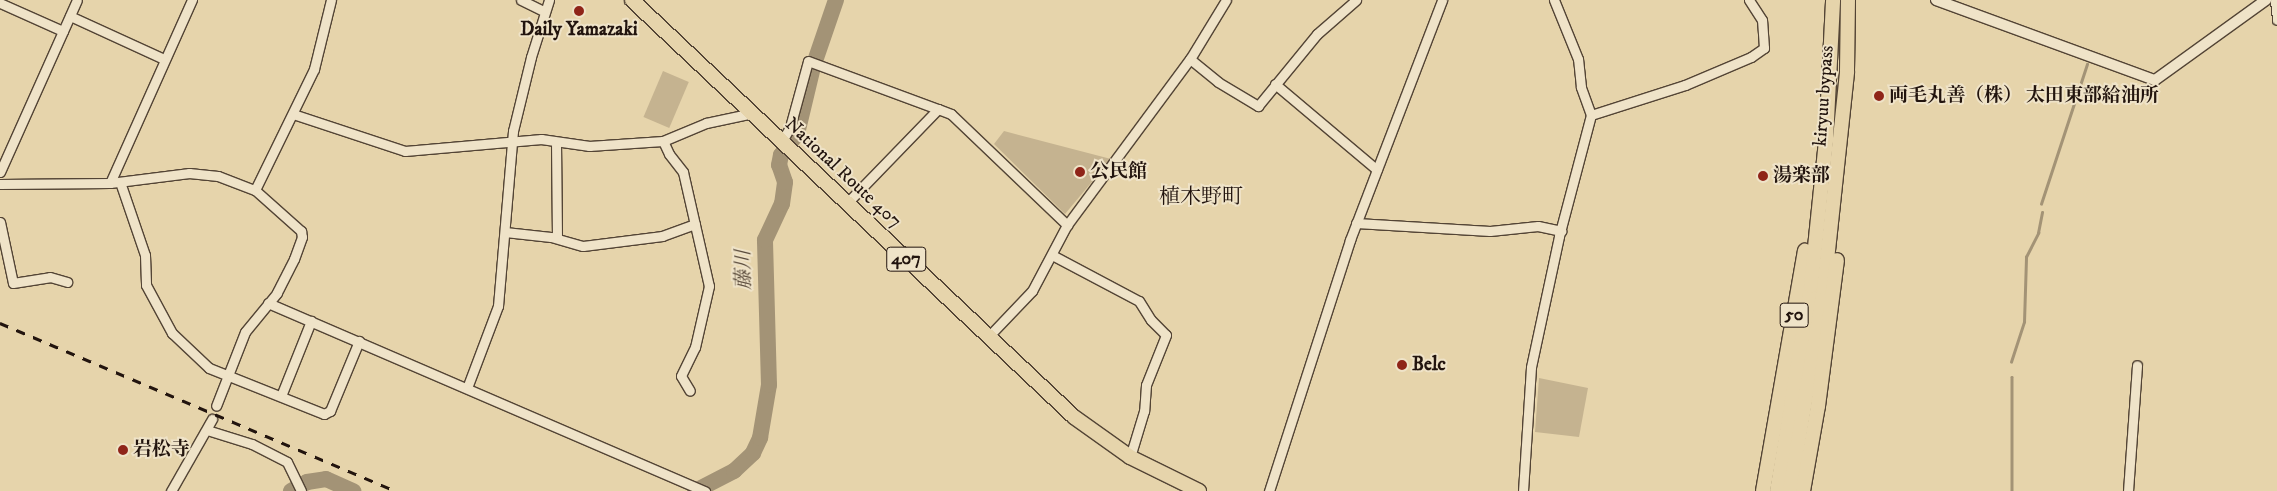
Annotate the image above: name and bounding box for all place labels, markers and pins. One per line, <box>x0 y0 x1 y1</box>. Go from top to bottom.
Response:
marker: Daily Yamazaki <box>573 5 585 17</box>
place label: Daily Yamazaki <box>520 19 638 41</box>
place label: 両毛丸善（株） 太田東部給油所 <box>1889 85 2159 107</box>
marker: 両毛丸善（株） 太田東部給油所 <box>1873 90 1885 102</box>
place label: 公民館 <box>1090 161 1147 183</box>
place label: 湯楽部 <box>1773 165 1830 187</box>
marker: 公民館 <box>1074 166 1086 178</box>
marker: 湯楽部 <box>1757 170 1769 182</box>
place label: Belc <box>1412 354 1446 376</box>
marker: Belc <box>1396 359 1408 371</box>
place label: 岩松寺 <box>133 439 190 461</box>
marker: 岩松寺 <box>117 444 129 456</box>

